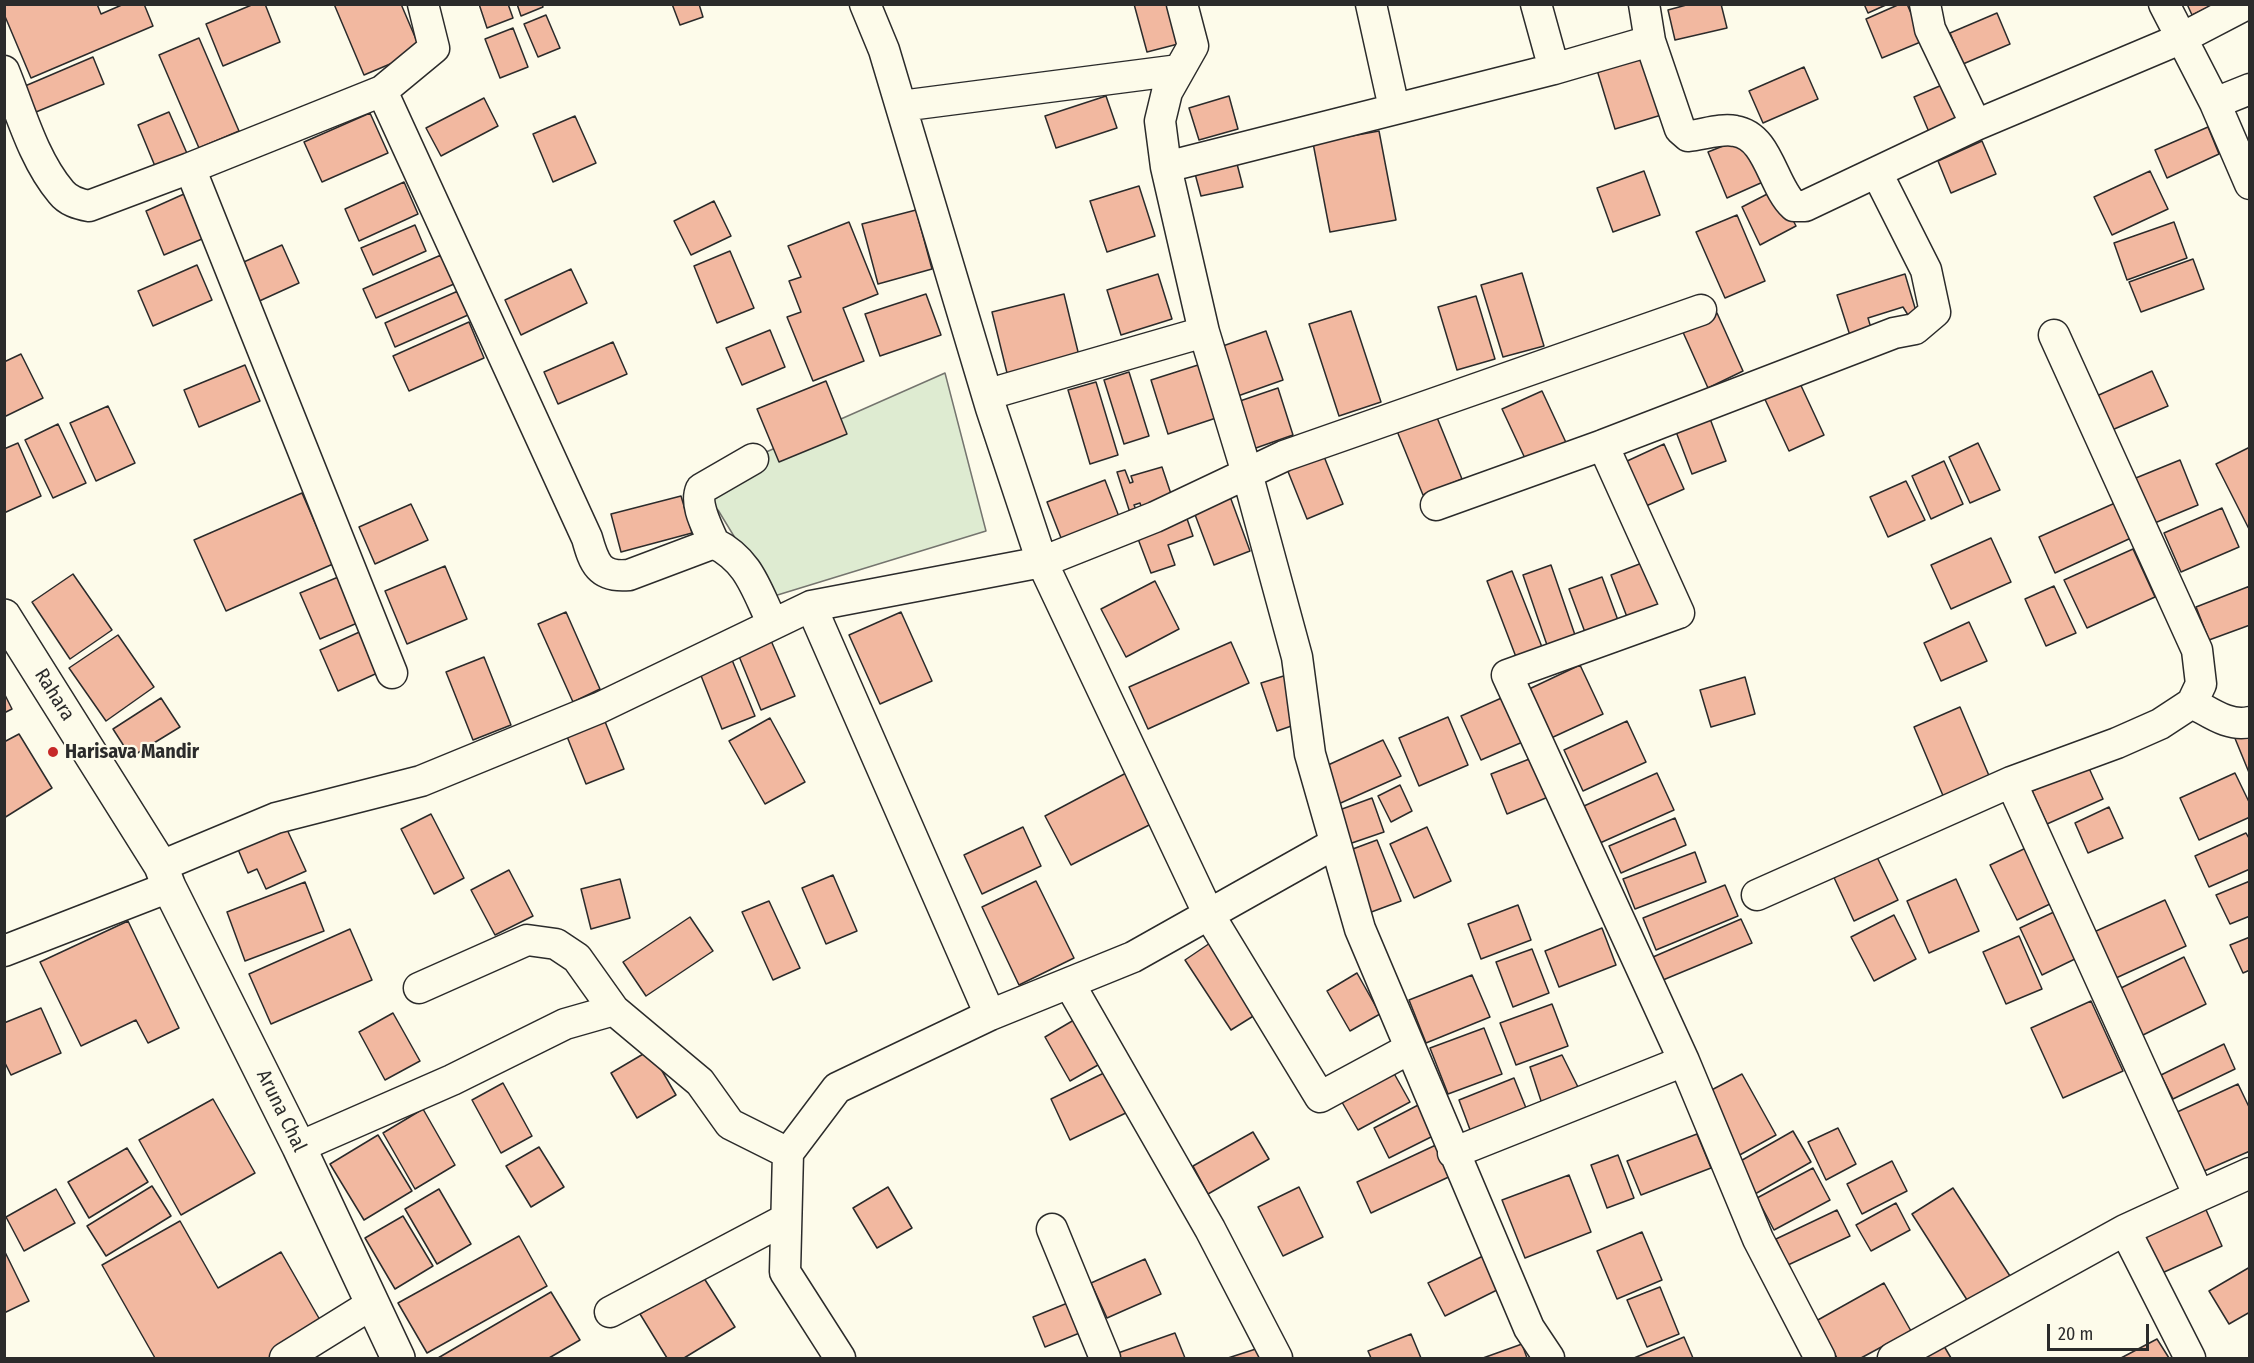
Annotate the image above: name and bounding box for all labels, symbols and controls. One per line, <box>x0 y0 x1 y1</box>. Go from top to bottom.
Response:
street label: Rahara <box>29 664 79 726</box>
place label: Harisava Mandir <box>65 740 199 764</box>
marker: Harisava Mandir <box>46 745 60 759</box>
street label: Aruna Chal <box>251 1066 311 1156</box>
scale bar <box>2050 1312 2152 1350</box>
text: 20 m <box>2058 1323 2093 1345</box>

